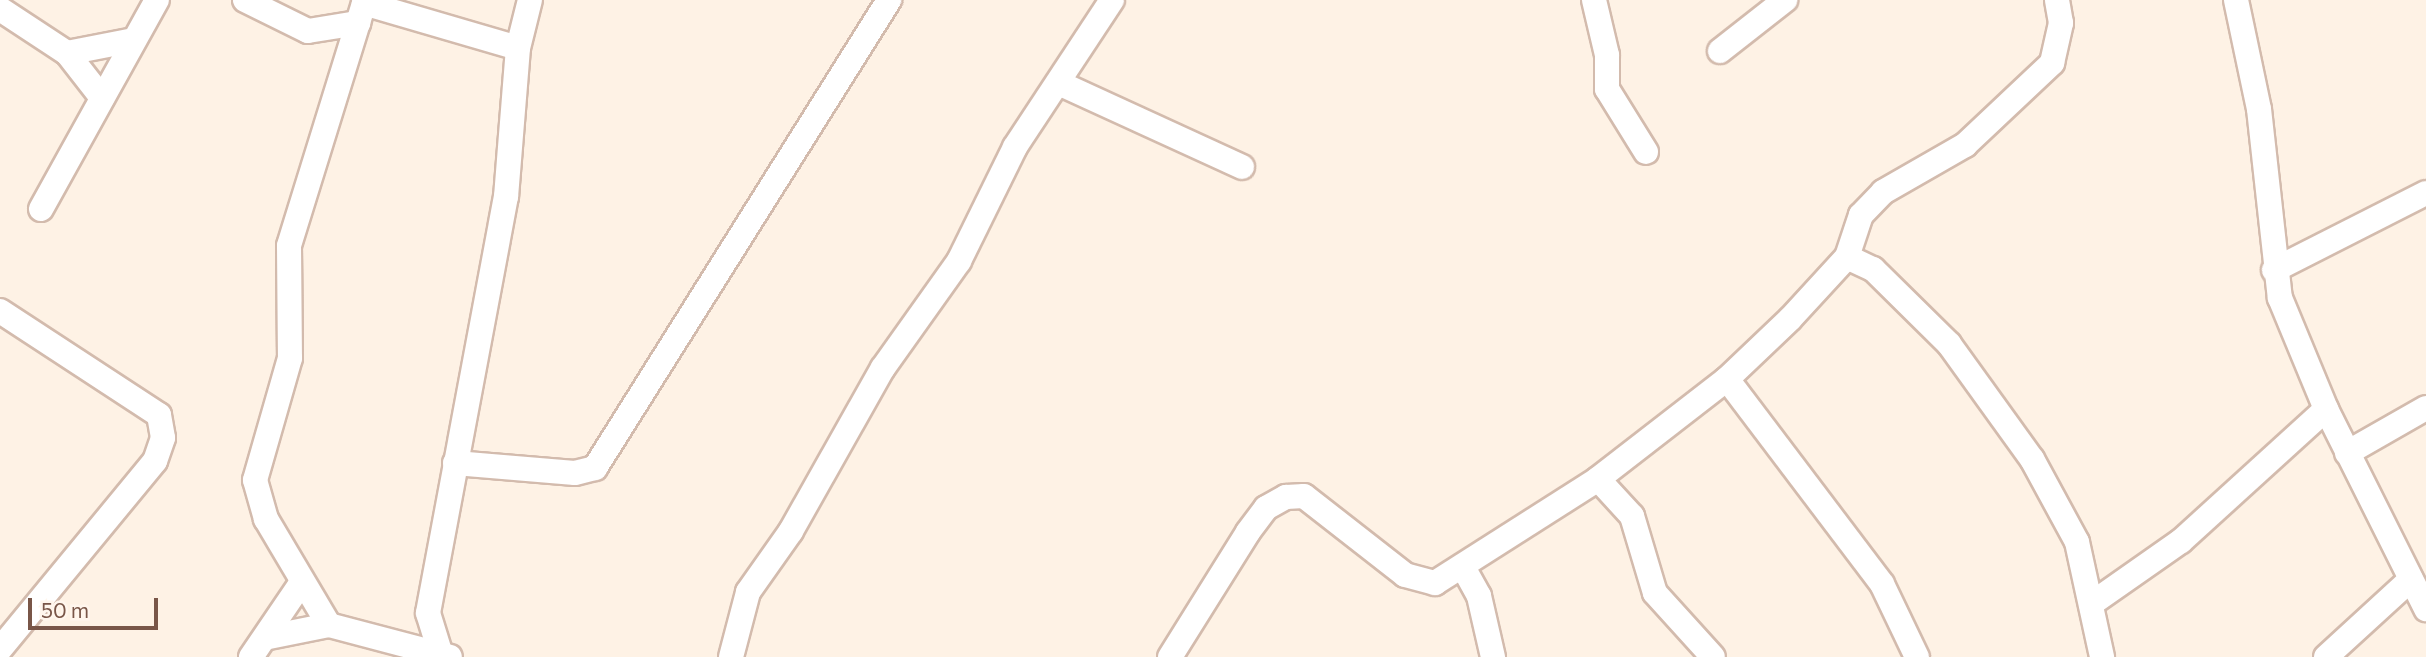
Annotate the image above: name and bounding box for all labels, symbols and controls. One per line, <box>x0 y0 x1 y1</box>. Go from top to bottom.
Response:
scale bar <box>32 584 161 628</box>
text: 50 m <box>41 597 89 622</box>

